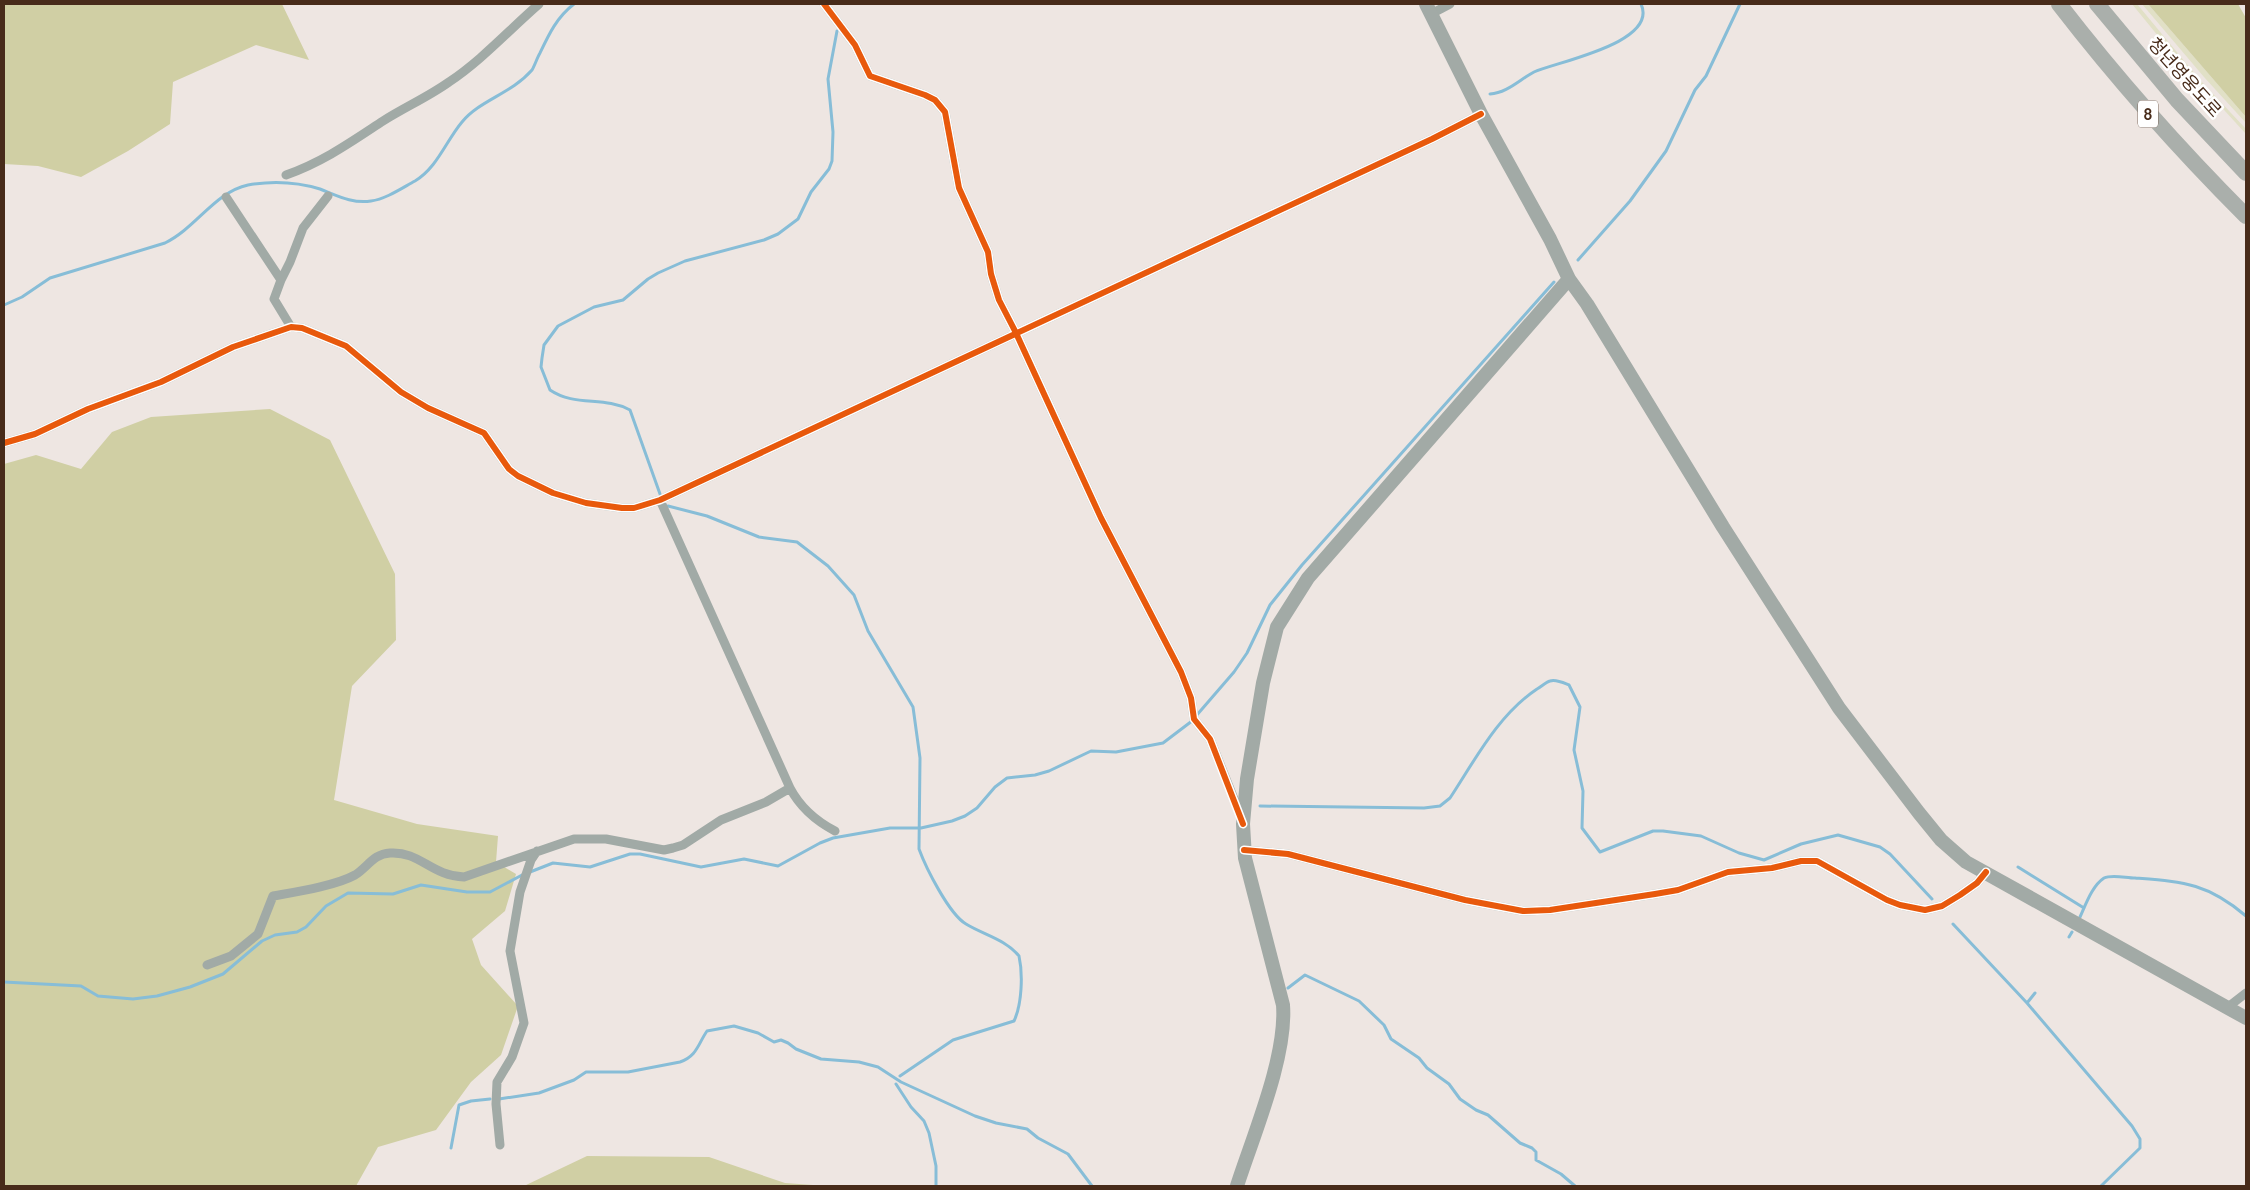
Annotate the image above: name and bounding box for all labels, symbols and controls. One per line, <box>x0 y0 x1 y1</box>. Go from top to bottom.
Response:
street label: 청년영웅도로 <box>2143 32 2227 122</box>
road number: 8 <box>2138 100 2158 128</box>

